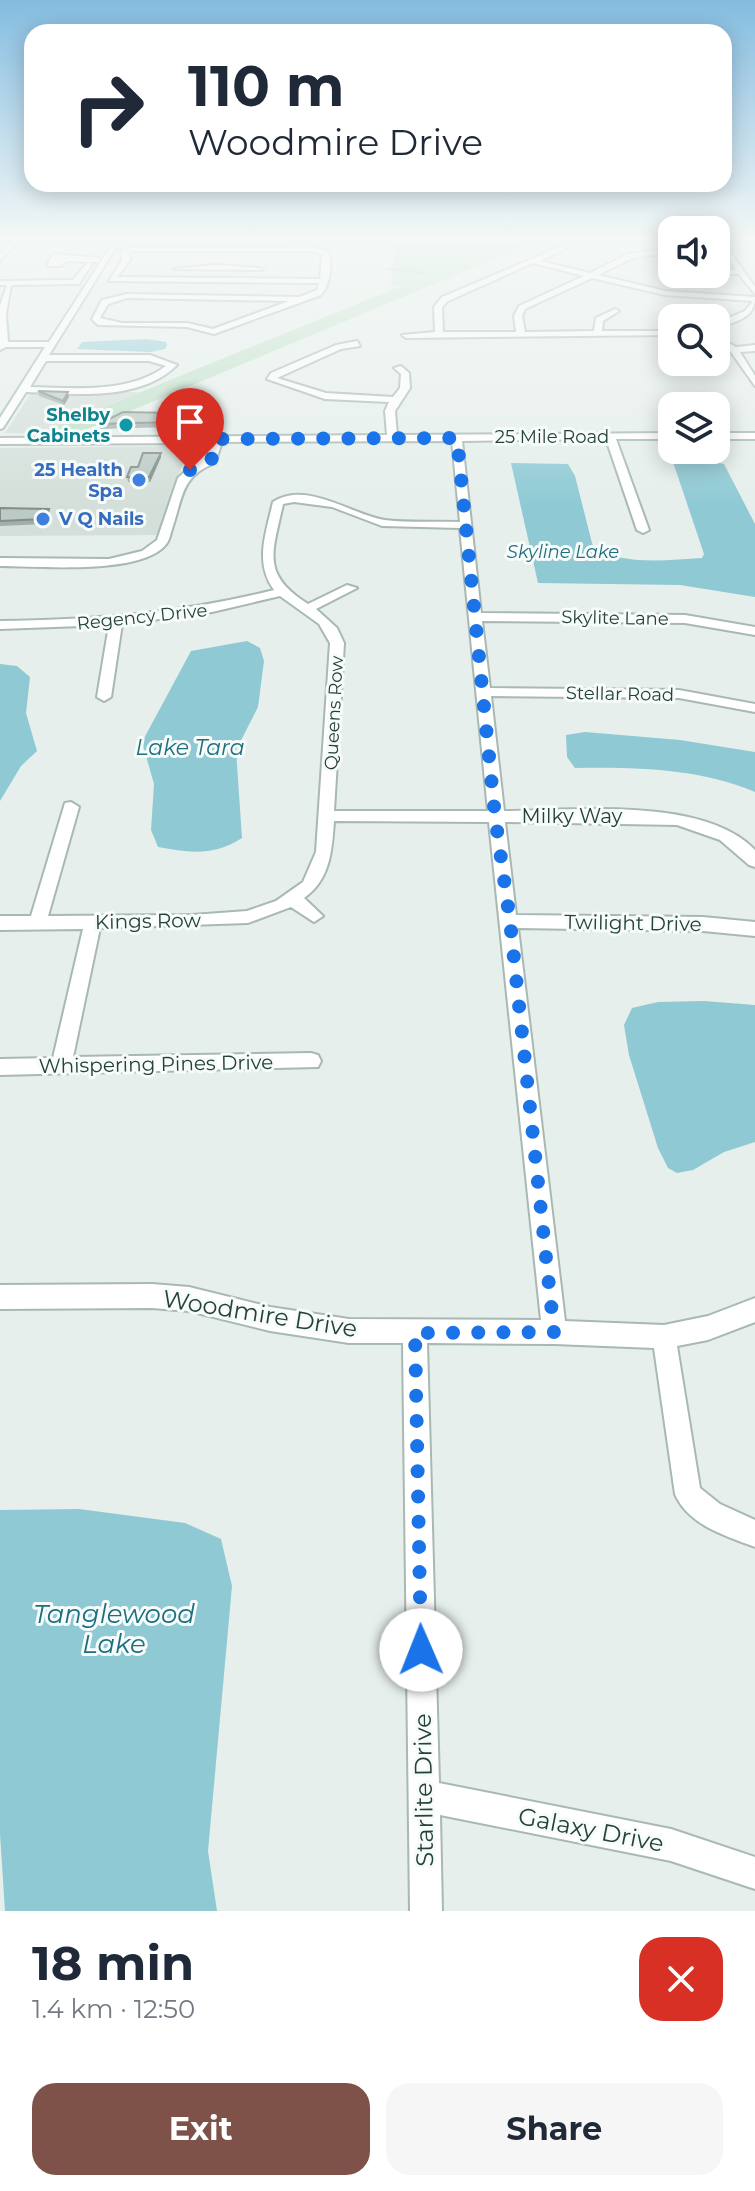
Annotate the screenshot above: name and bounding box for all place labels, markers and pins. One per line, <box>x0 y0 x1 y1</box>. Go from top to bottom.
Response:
pin <box>156 388 224 470</box>
place label: Shelby Cabinets <box>27 404 110 447</box>
marker: Shelby Cabinets <box>117 416 135 434</box>
place label: 25 Health Spa <box>34 459 123 502</box>
marker: 25 Health Spa <box>130 471 148 489</box>
place label: V Q Nails <box>58 508 144 530</box>
marker: V Q Nails <box>34 510 52 528</box>

